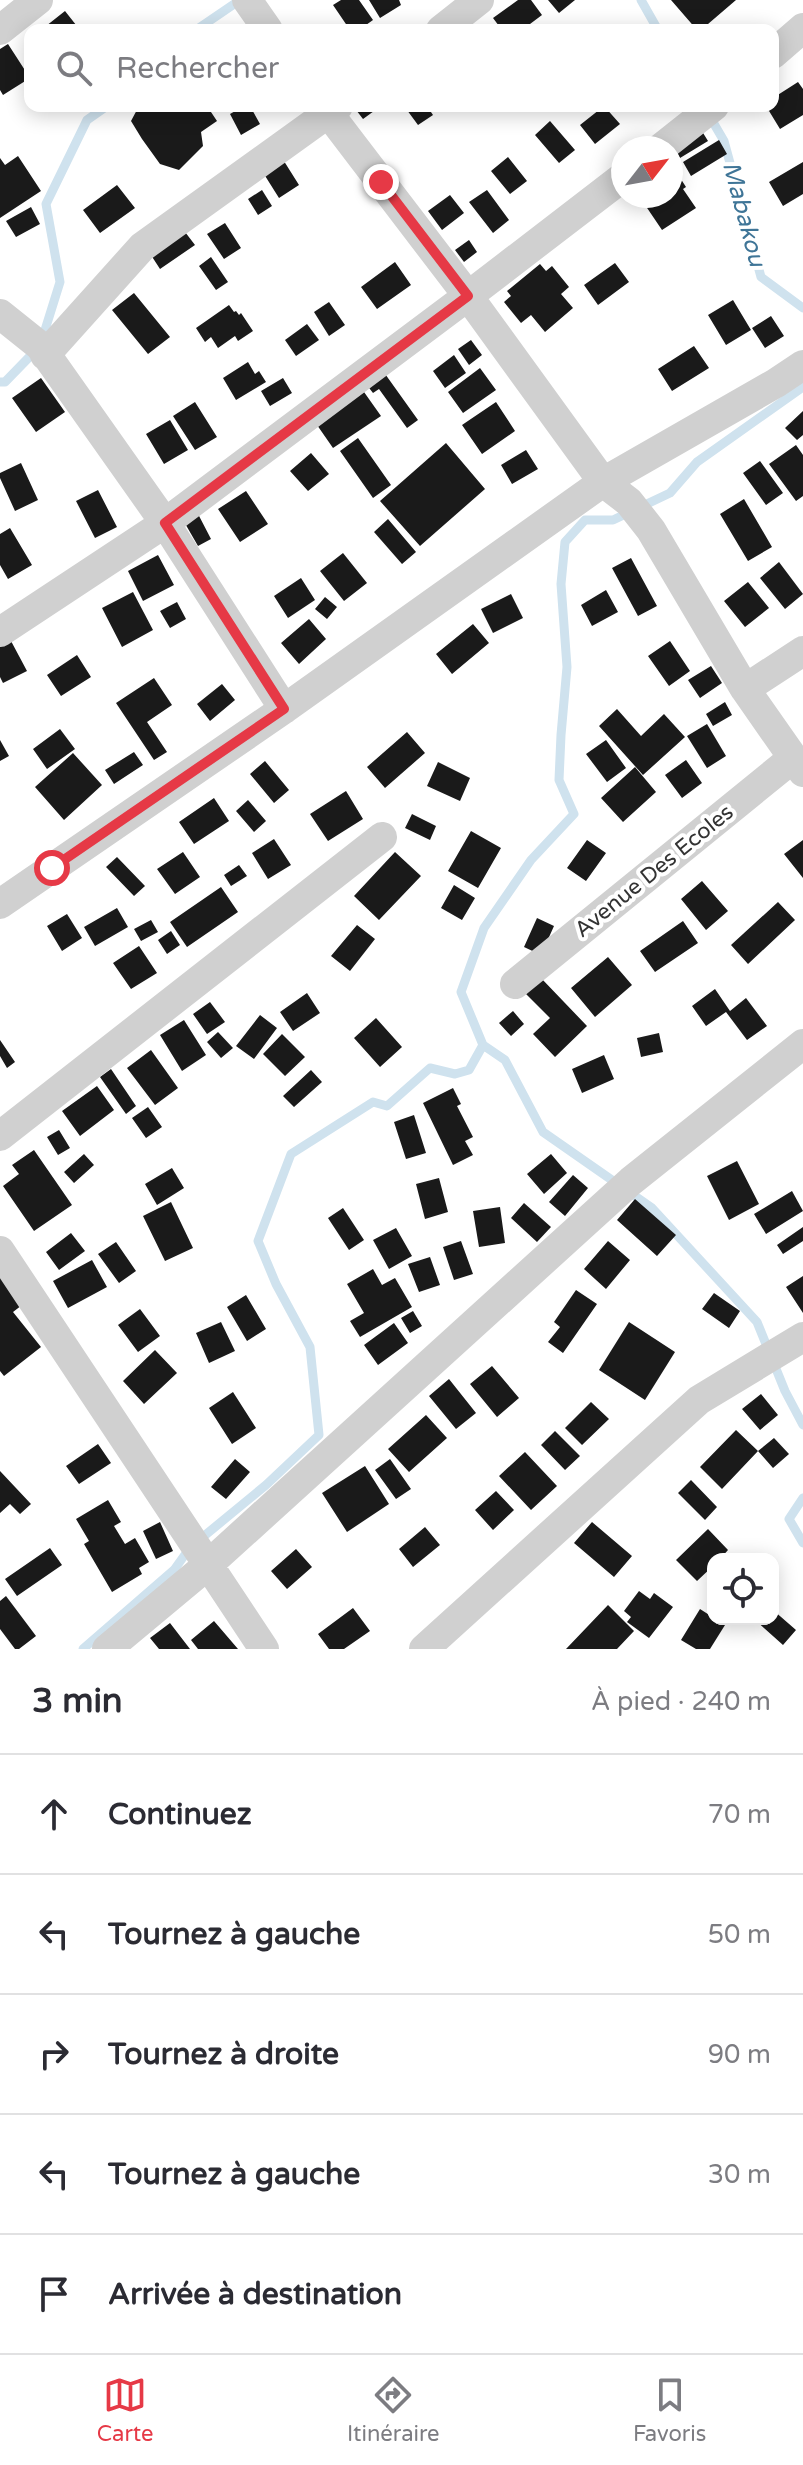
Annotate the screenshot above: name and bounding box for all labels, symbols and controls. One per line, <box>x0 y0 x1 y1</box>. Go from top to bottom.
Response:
search box <box>24 24 779 112</box>
icon: search <box>52 46 96 90</box>
text: Rechercher <box>116 50 279 87</box>
north arrow <box>611 136 683 208</box>
water label: Mabakou <box>716 158 772 271</box>
route end <box>363 164 399 200</box>
street label: Avenue Des Ecoles <box>569 799 739 943</box>
route start <box>34 850 70 886</box>
map controls <box>707 1553 779 1625</box>
button: locate <box>707 1553 779 1625</box>
text: 3 min <box>32 1681 123 1722</box>
text: À pied · 240 m <box>591 1686 771 1717</box>
icon: ahead <box>32 1792 76 1836</box>
text: Continuez <box>108 1796 252 1833</box>
text: 70 m <box>708 1799 771 1830</box>
icon: left <box>32 1912 76 1956</box>
text: Tournez à gauche <box>108 1916 360 1953</box>
text: 50 m <box>708 1919 771 1950</box>
icon: right <box>32 2032 76 2076</box>
text: Tournez à droite <box>108 2036 339 2073</box>
text: 90 m <box>708 2039 771 2070</box>
icon: left <box>32 2152 76 2196</box>
text: Tournez à gauche <box>108 2156 360 2193</box>
text: 30 m <box>708 2159 771 2190</box>
icon: arrive <box>32 2272 76 2316</box>
text: Arrivée à destination <box>108 2276 402 2313</box>
tab: Carte <box>97 2373 154 2447</box>
tab: Itinéraire <box>347 2373 440 2447</box>
tab: Favoris <box>633 2373 706 2447</box>

